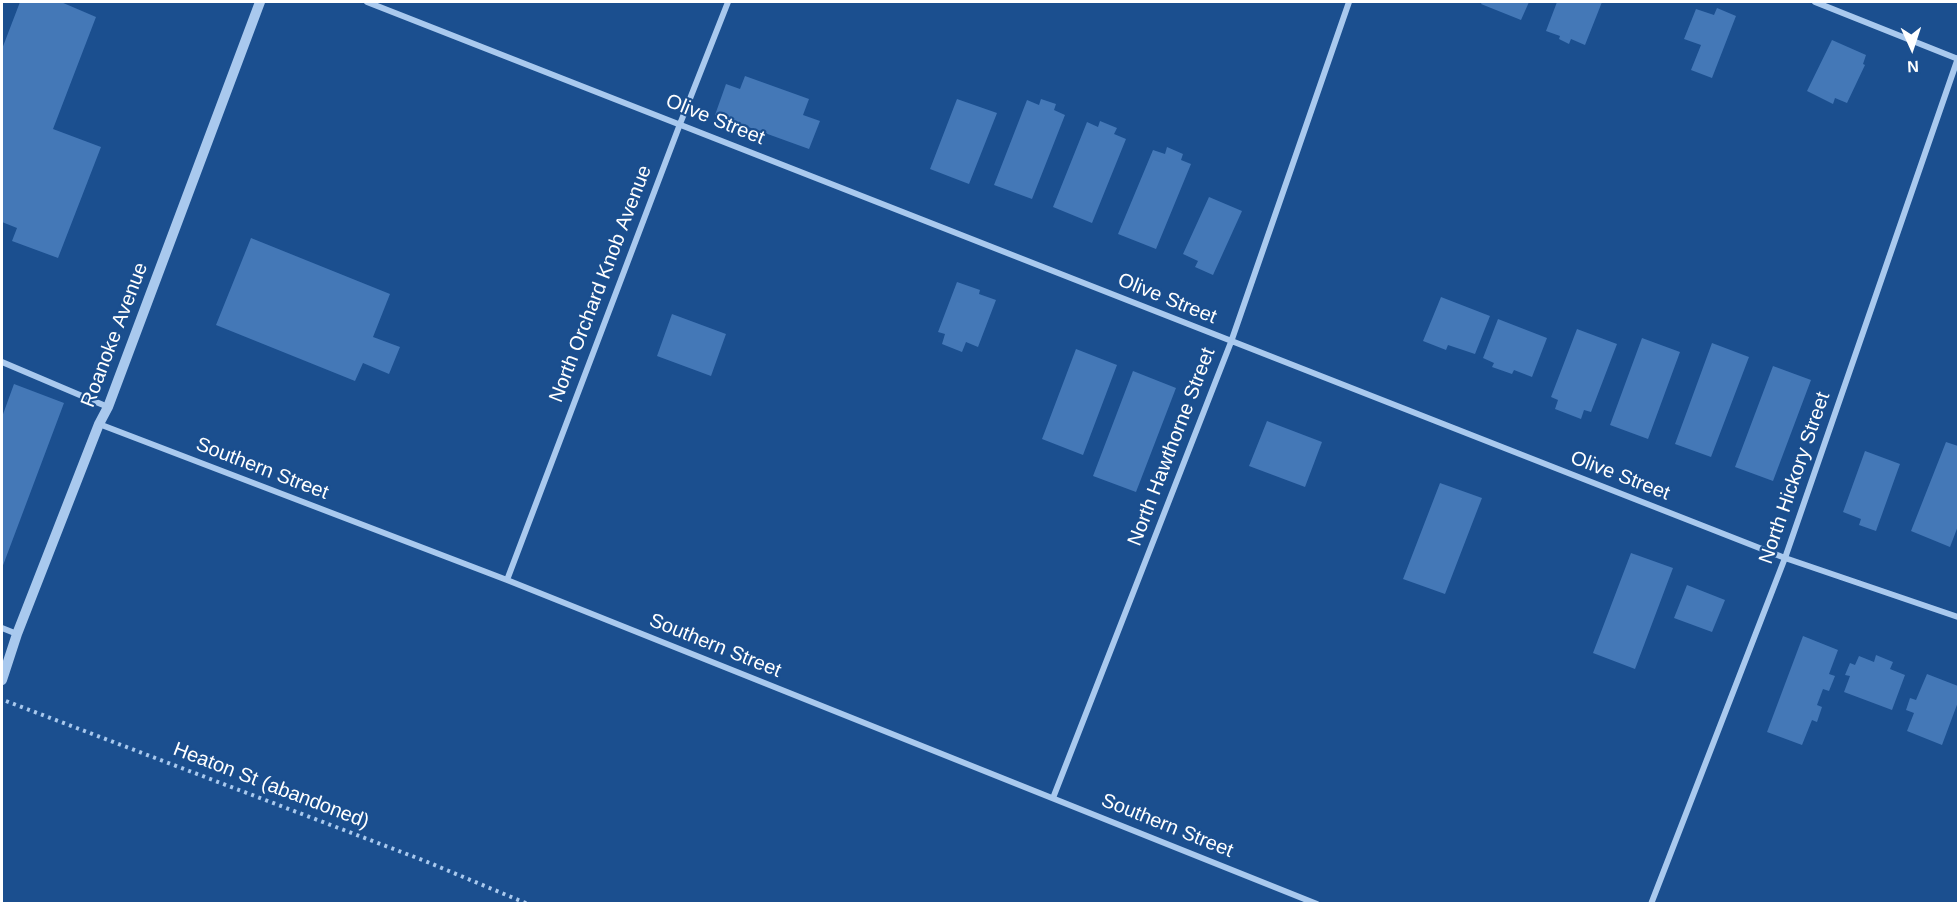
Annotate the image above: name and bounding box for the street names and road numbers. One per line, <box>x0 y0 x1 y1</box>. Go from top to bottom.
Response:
street label: Olive Street <box>662 89 768 151</box>
street label: North Orchard Knob Avenue <box>545 162 657 406</box>
street label: Roanoke Avenue <box>76 259 154 411</box>
street label: Olive Street <box>1114 268 1220 330</box>
street label: North Hawthorne Street <box>1123 345 1221 549</box>
street label: North Hickory Street <box>1754 389 1836 567</box>
street label: Southern Street <box>192 433 332 505</box>
street label: Olive Street <box>1567 446 1673 506</box>
street label: Southern Street <box>646 609 784 683</box>
street label: Heaton St (abandoned) <box>170 738 372 834</box>
street label: Southern Street <box>1098 789 1236 863</box>

